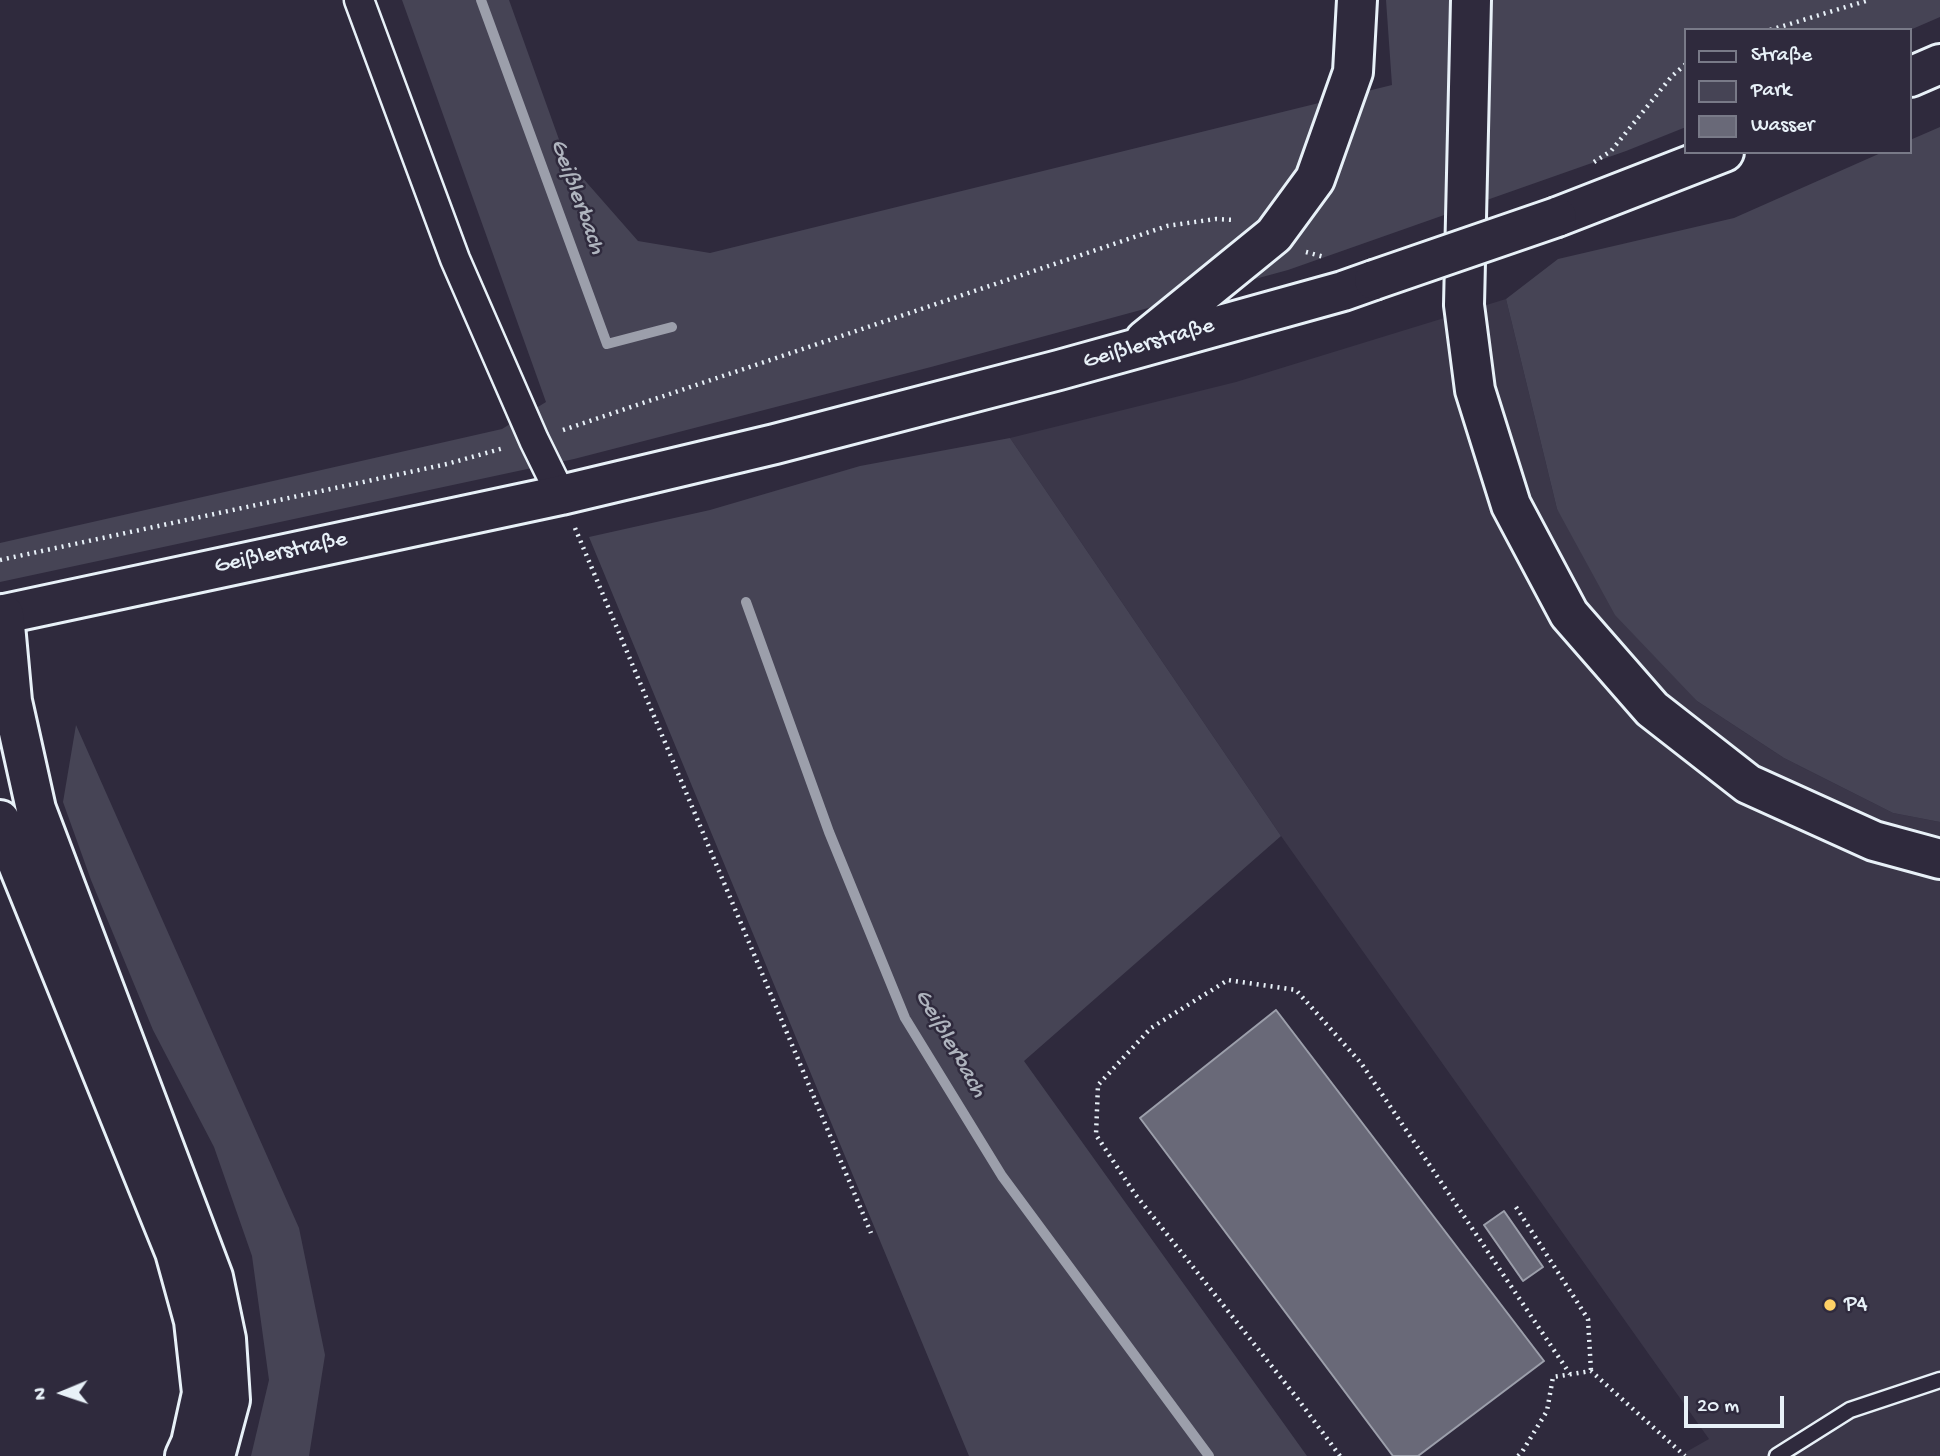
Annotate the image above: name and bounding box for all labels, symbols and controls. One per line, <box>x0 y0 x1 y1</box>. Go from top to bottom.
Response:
legend <box>1685 28 1912 154</box>
text: Straße <box>1751 44 1812 69</box>
text: Park <box>1751 79 1791 104</box>
text: Wasser <box>1751 114 1814 139</box>
water label: Geißlerbach <box>542 135 610 259</box>
street label: Geißlerstraße <box>1080 313 1218 377</box>
street label: Geißlerstraße <box>212 526 350 582</box>
water label: Geißlerbach <box>906 985 992 1103</box>
place label: P4 <box>1844 1291 1868 1319</box>
marker: P4 <box>1822 1297 1838 1313</box>
north arrow <box>28 1358 98 1428</box>
scale bar <box>1688 1382 1788 1426</box>
text: N <box>30 1387 53 1400</box>
text: 20 m <box>1697 1395 1739 1420</box>

